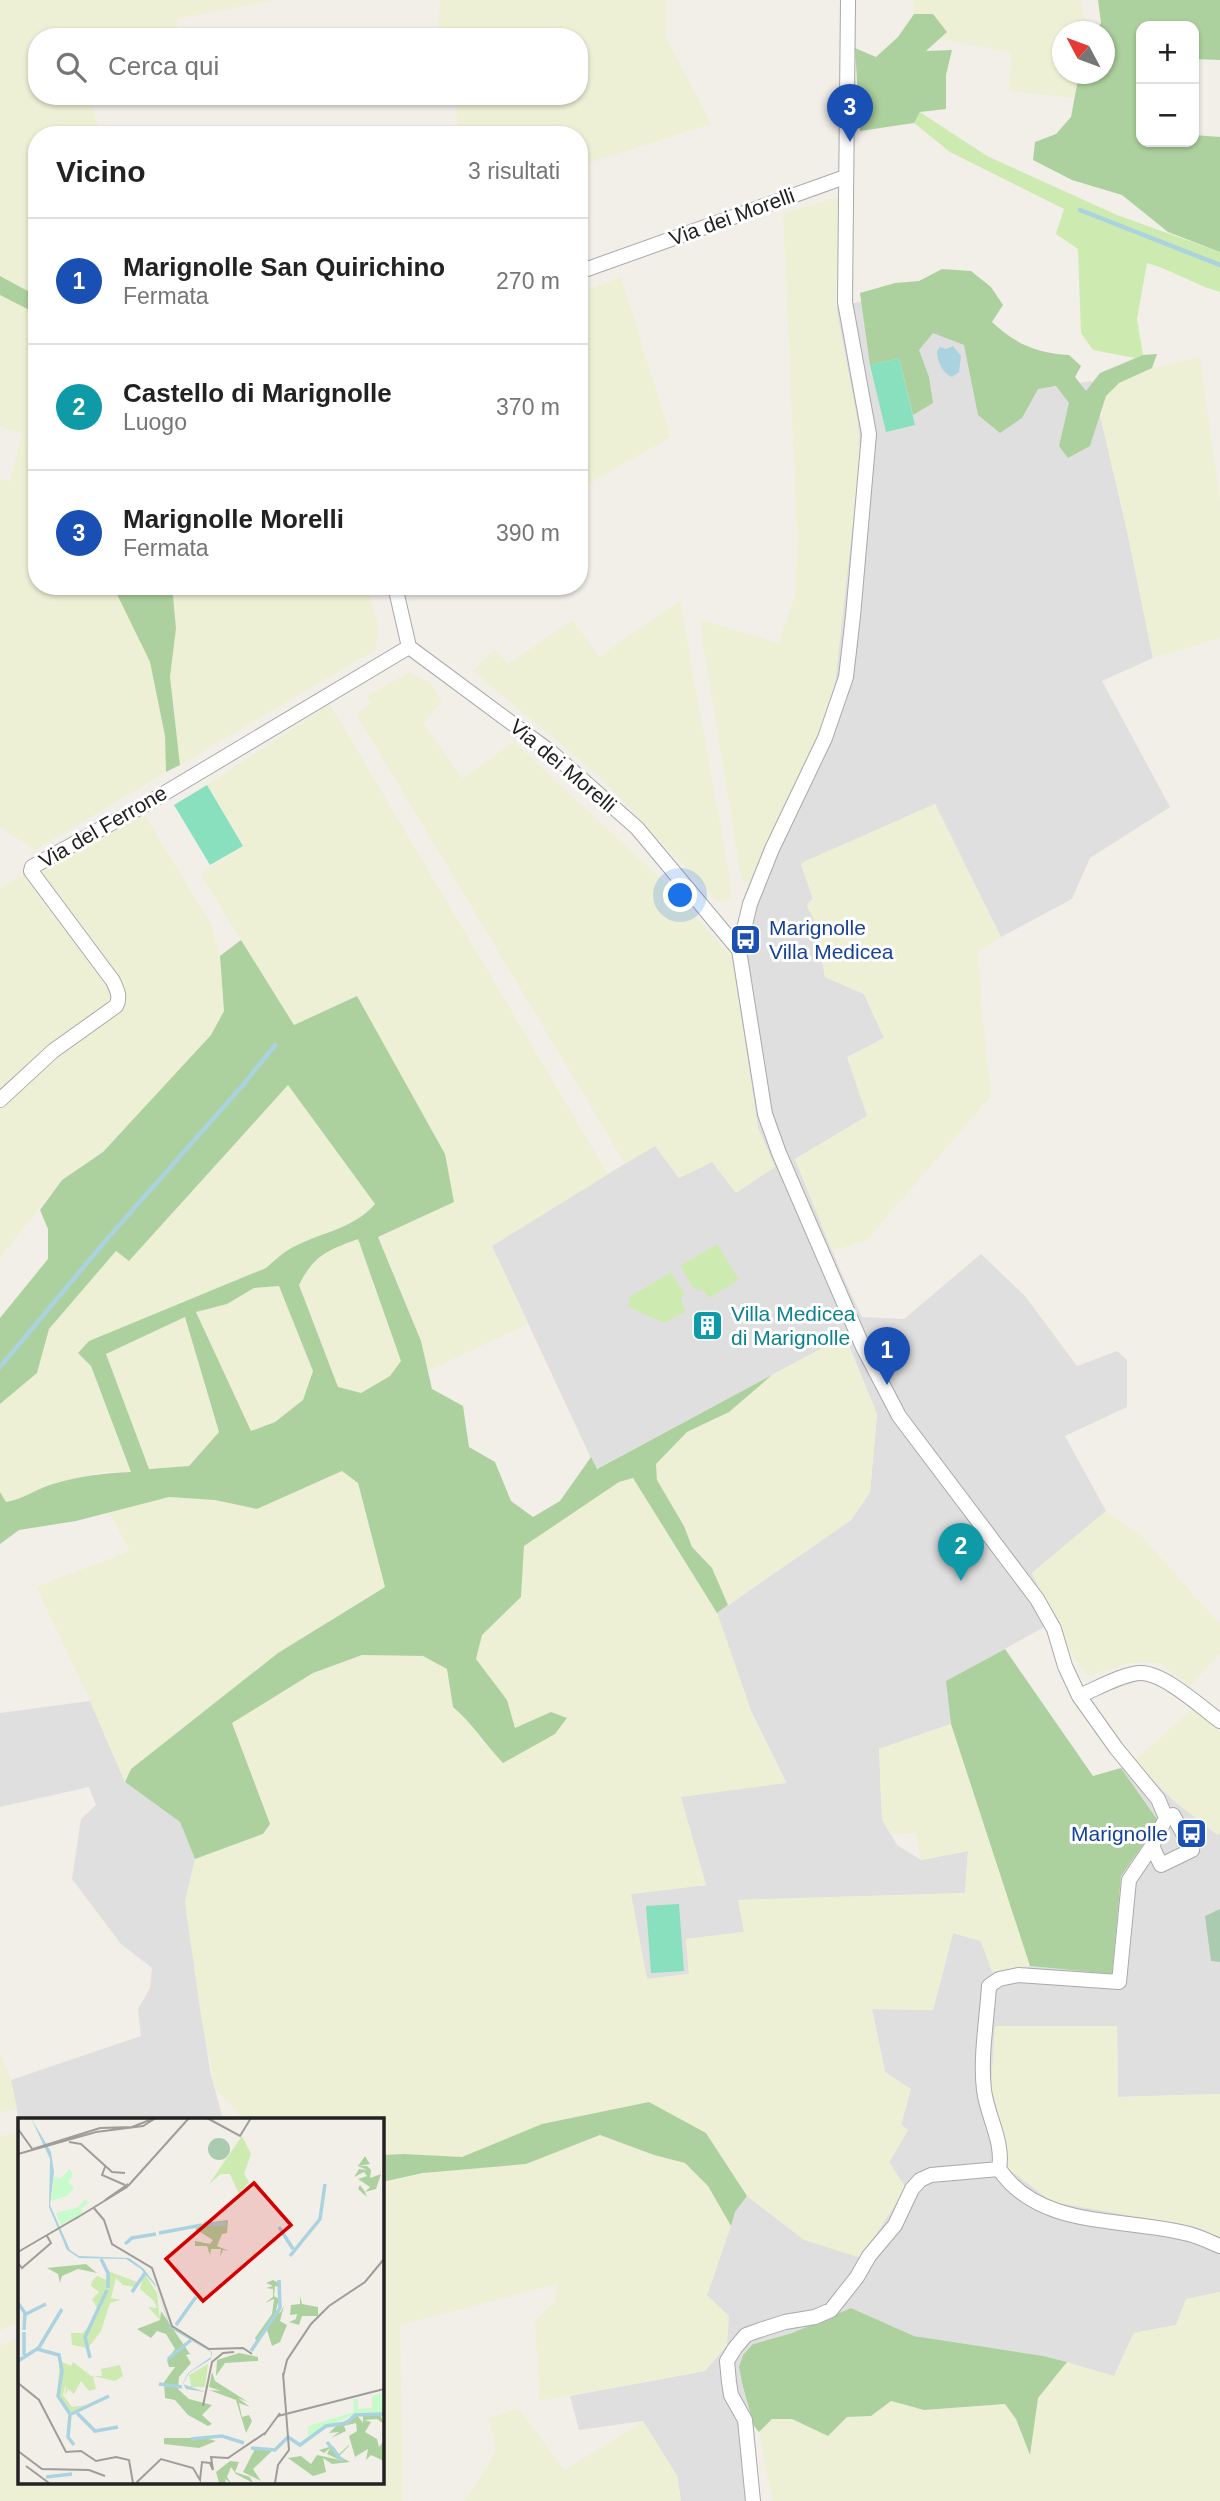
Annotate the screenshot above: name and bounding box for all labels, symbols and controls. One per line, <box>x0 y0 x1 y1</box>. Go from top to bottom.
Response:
north arrow <box>1052 21 1115 84</box>
map controls <box>1136 21 1199 147</box>
button: + <box>1136 21 1199 84</box>
search box <box>28 28 588 105</box>
icon: search <box>52 48 90 86</box>
text: Cerca qui <box>108 51 219 81</box>
pin: 3 <box>827 84 873 142</box>
button: − <box>1136 84 1199 147</box>
text: Vicino <box>56 155 145 188</box>
text: 3 risultati <box>468 158 560 184</box>
street label: Via dei Morelli <box>666 183 798 250</box>
text: Marignolle San Quirichino <box>123 252 445 282</box>
text: 1 <box>73 268 85 294</box>
text: 270 m <box>496 268 560 294</box>
text: Fermata <box>123 283 209 309</box>
text: Castello di Marignolle <box>123 378 392 408</box>
text: 2 <box>73 394 85 420</box>
text: 370 m <box>496 394 560 420</box>
text: Luogo <box>123 409 187 435</box>
text: Marignolle Morelli <box>123 504 344 534</box>
text: 3 <box>73 520 85 546</box>
text: 390 m <box>496 520 560 546</box>
text: Fermata <box>123 535 209 561</box>
street label: Via dei Morelli <box>506 715 621 817</box>
street label: Via del Ferrone <box>35 781 171 872</box>
your location <box>663 878 697 912</box>
place label: Marignolle Villa Medicea <box>769 916 894 963</box>
bus stop icon: Marignolle Villa Medicea <box>729 923 763 957</box>
place label: Villa Medicea di Marignolle <box>731 1302 856 1349</box>
building icon: Villa Medicea di Marignolle <box>691 1309 725 1343</box>
pin: 1 <box>864 1327 910 1385</box>
pin: 2 <box>938 1523 984 1581</box>
bus stop icon: Marignolle <box>1174 1817 1208 1851</box>
place label: Marignolle <box>1071 1822 1168 1845</box>
inset map <box>18 2118 383 2484</box>

